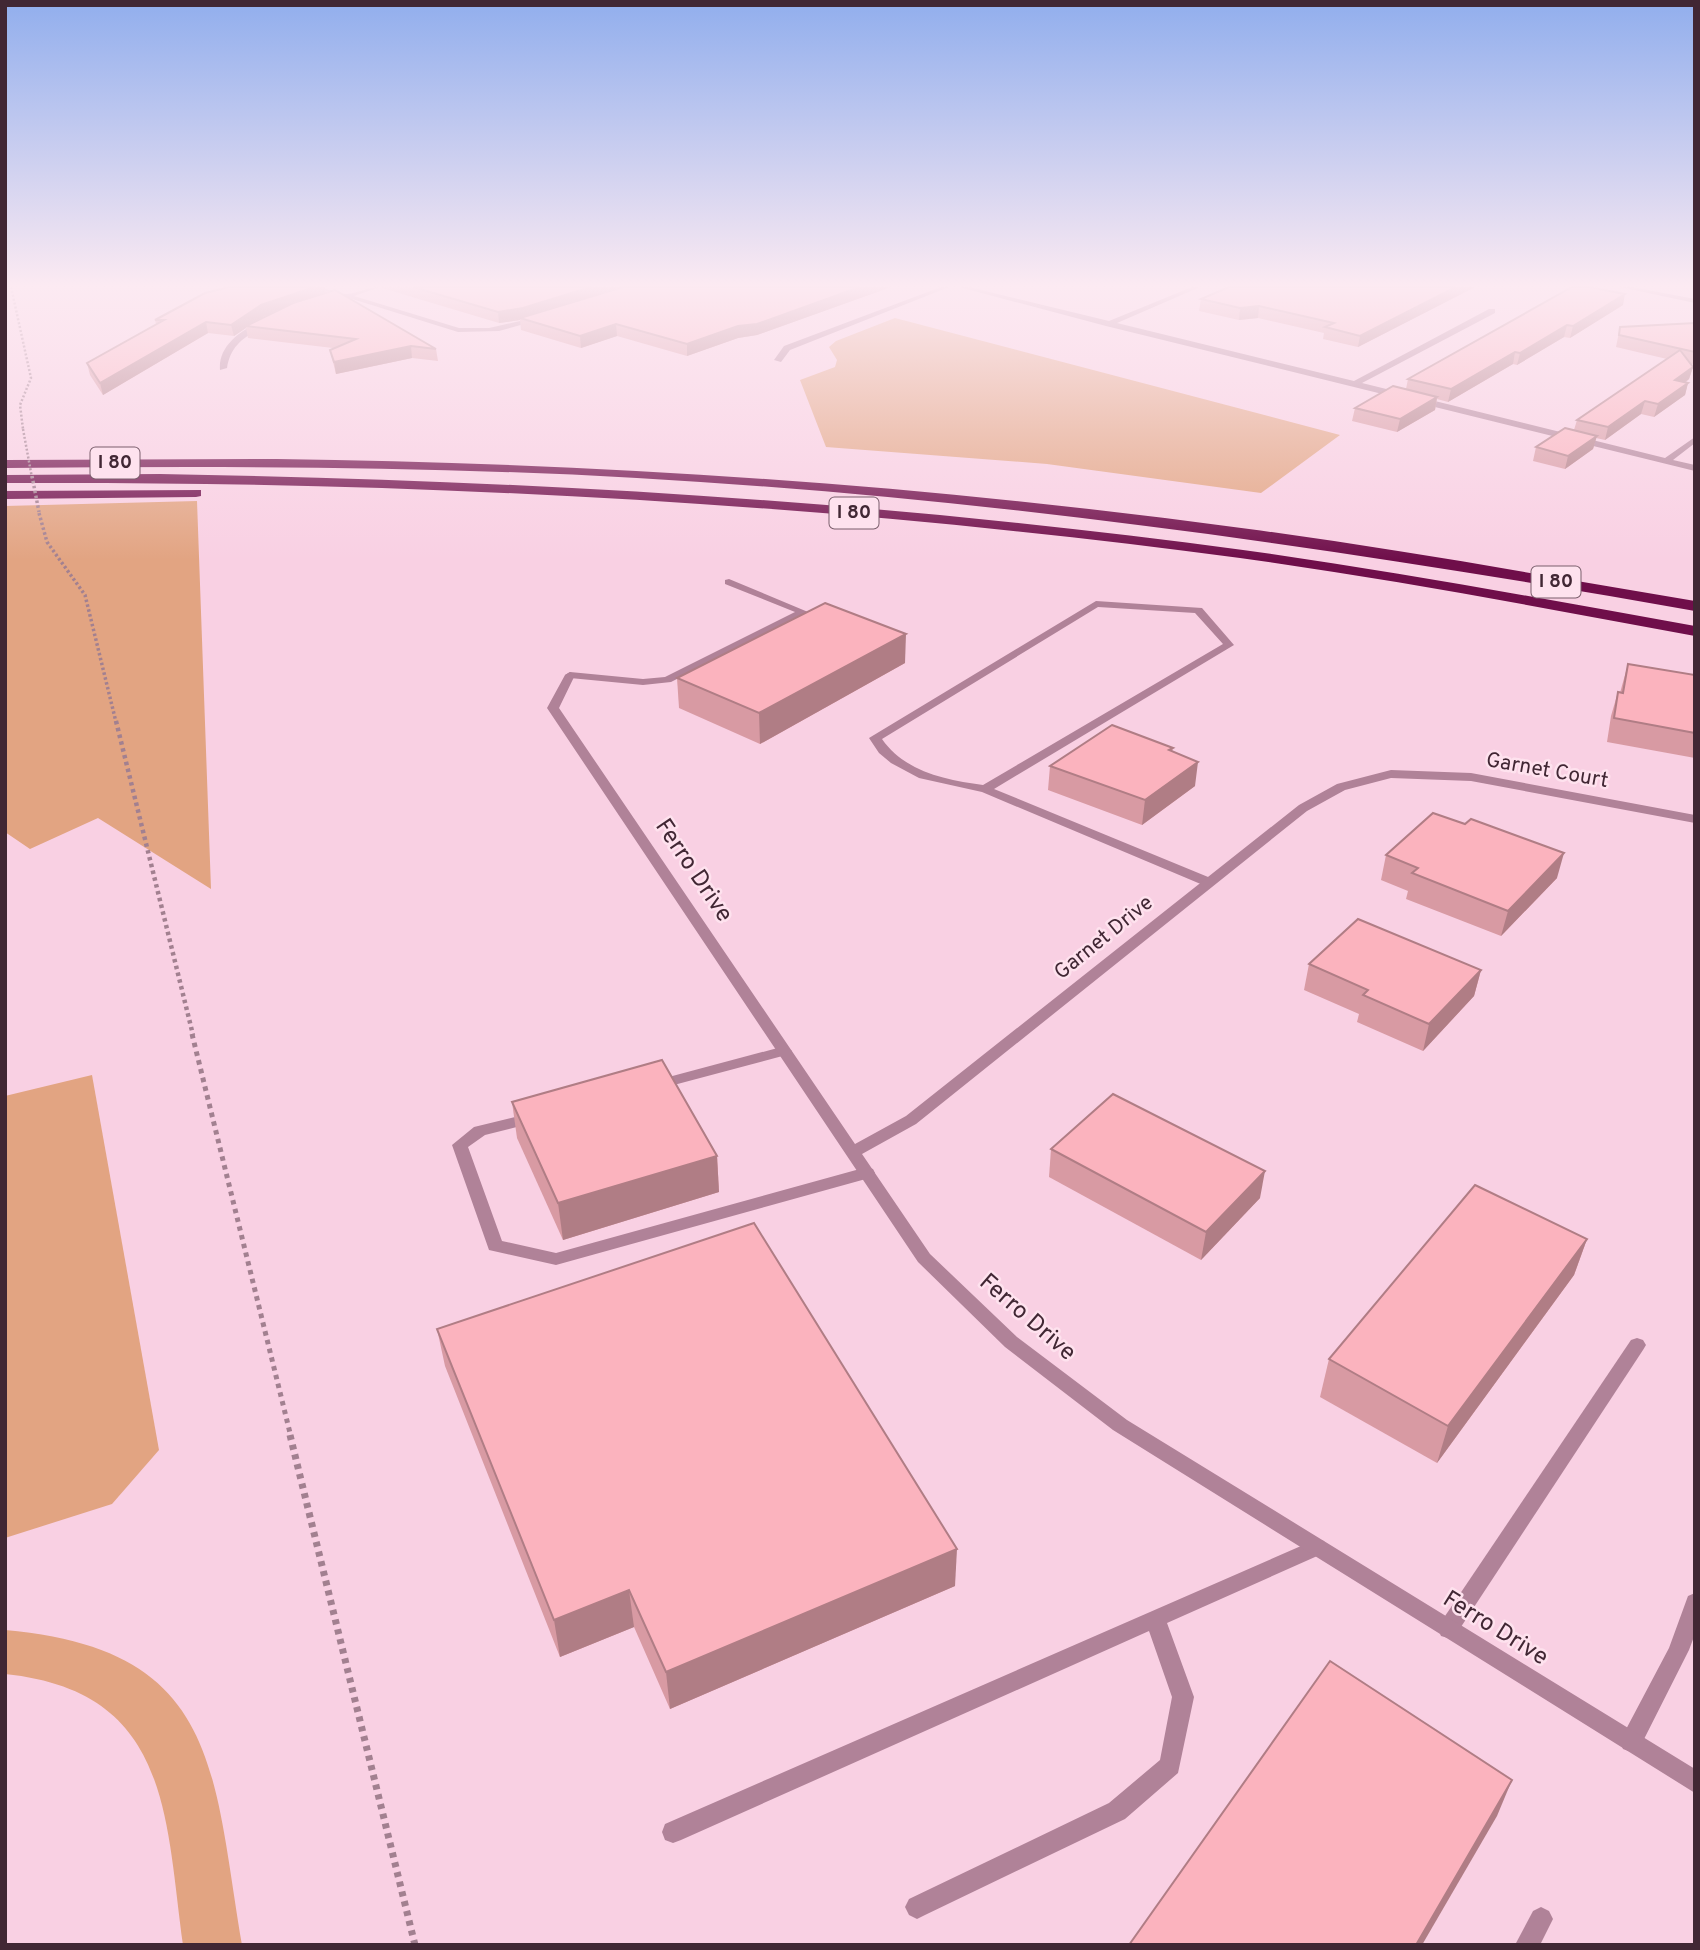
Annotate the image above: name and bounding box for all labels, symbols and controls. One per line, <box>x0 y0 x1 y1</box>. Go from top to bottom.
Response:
road number: I 80 <box>90 447 140 478</box>
road number: I 80 <box>830 498 878 528</box>
road number: I 80 <box>1532 566 1580 597</box>
street label: Garnet Court <box>1484 747 1610 795</box>
street label: Ferro Drive <box>647 813 739 929</box>
street label: Garnet Drive <box>1049 890 1159 986</box>
street label: Ferro Drive <box>972 1268 1082 1368</box>
street label: Ferro Drive <box>1437 1585 1553 1673</box>

